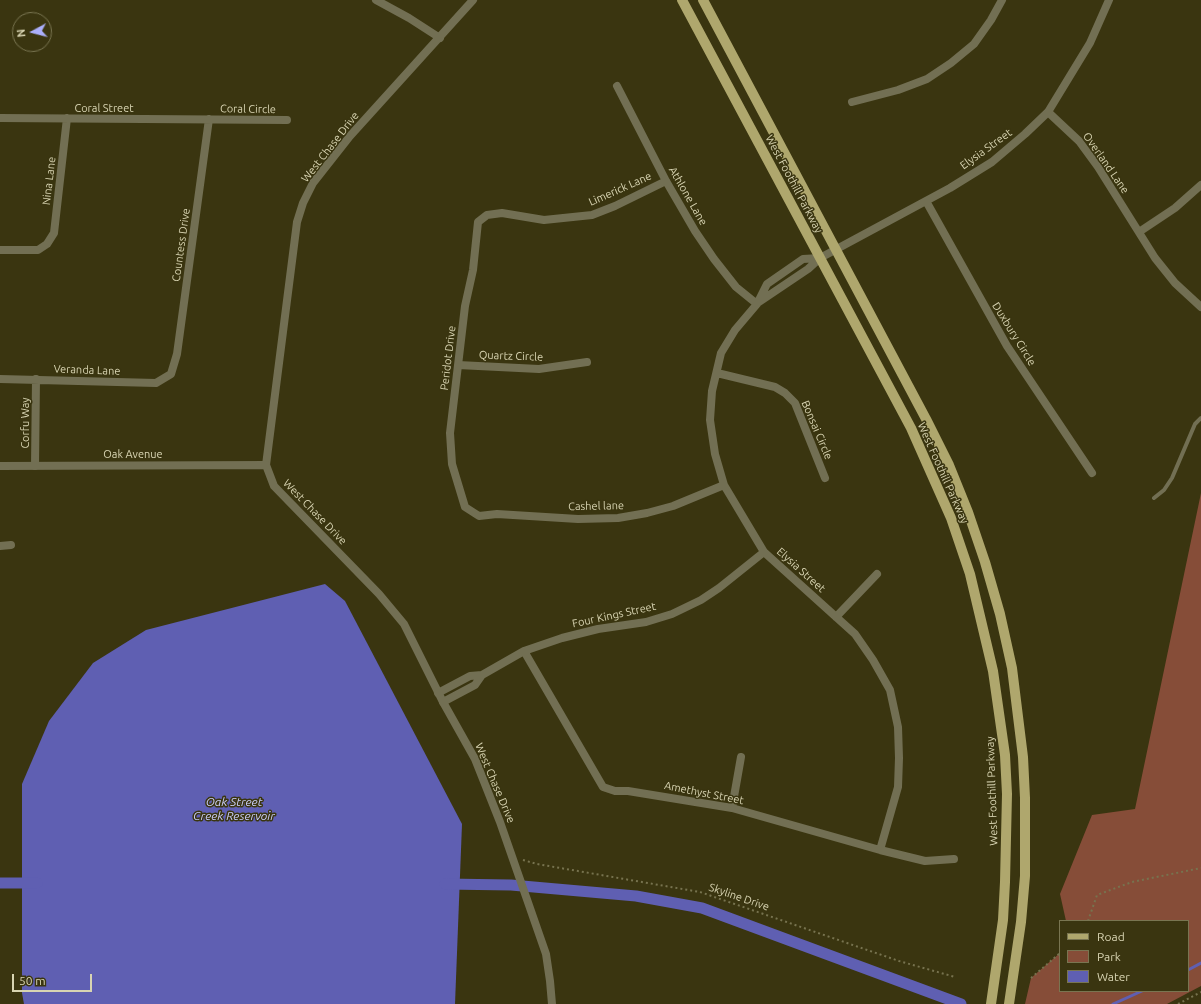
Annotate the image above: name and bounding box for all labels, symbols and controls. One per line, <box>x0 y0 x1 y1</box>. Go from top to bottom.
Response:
north arrow <box>12 12 52 52</box>
text: N <box>15 29 28 38</box>
street label: Coral Street <box>74 101 134 115</box>
street label: Coral Circle <box>220 102 276 116</box>
street label: West Chase Drive <box>298 109 362 185</box>
street label: Elysia Street <box>958 126 1014 172</box>
street label: Overland Lane <box>1080 130 1132 196</box>
street label: West Foothill Parkway <box>763 133 825 235</box>
street label: Nina Lane <box>39 156 59 206</box>
street label: Athlone Lane <box>666 164 710 228</box>
street label: Limerick Lane <box>586 169 654 209</box>
street label: Countess Drive <box>169 207 193 283</box>
street label: Duxbury Circle <box>989 300 1039 368</box>
street label: Peridot Drive <box>437 325 459 391</box>
street label: Quartz Circle <box>479 348 543 364</box>
street label: Veranda Lane <box>53 362 121 378</box>
street label: Corfu Way <box>18 397 32 449</box>
street label: Bonsai Circle <box>799 398 835 462</box>
street label: West Foothill Parkway <box>915 420 971 526</box>
street label: Oak Avenue <box>103 447 163 461</box>
street label: West Chase Drive <box>280 477 350 547</box>
street label: Cashel lane <box>568 499 624 513</box>
street label: Elysia Street <box>774 545 828 595</box>
street label: Four Kings Street <box>571 600 657 630</box>
street label: West Foothill Parkway <box>983 736 1001 846</box>
street label: West Chase Drive <box>472 741 518 825</box>
street label: Amethyst Street <box>663 779 745 807</box>
water label: Oak Street Creek Reservoir <box>193 795 275 823</box>
street label: Skyline Drive <box>707 880 771 914</box>
legend <box>1059 920 1189 992</box>
text: Road <box>1097 930 1125 943</box>
text: Park <box>1097 950 1121 963</box>
scale bar <box>14 966 94 992</box>
text: Water <box>1097 970 1130 983</box>
text: 50 m <box>19 974 46 987</box>

